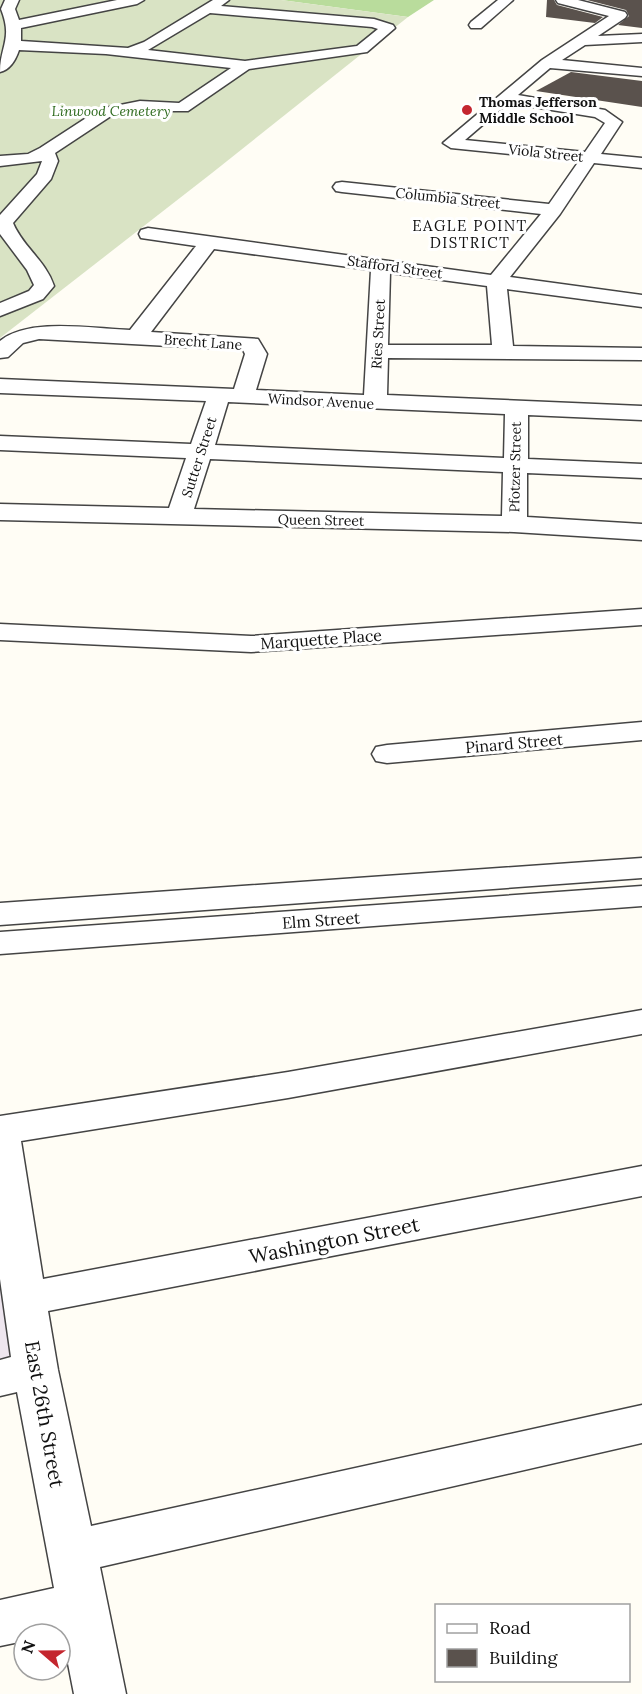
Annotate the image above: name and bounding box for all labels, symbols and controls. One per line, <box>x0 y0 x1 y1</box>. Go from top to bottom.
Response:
place label: Thomas Jefferson Middle School <box>479 93 597 127</box>
park label: Linwood Cemetery <box>51 102 171 120</box>
marker: Thomas Jefferson Middle School <box>460 103 474 117</box>
street label: Viola Street <box>507 140 585 166</box>
street label: Columbia Street <box>395 184 502 213</box>
district label: EAGLE POINT DISTRICT <box>412 216 528 252</box>
street label: Stafford Street <box>346 251 444 283</box>
street label: Ries Street <box>367 298 389 370</box>
street label: Brecht Lane <box>163 330 243 354</box>
street label: Windsor Avenue <box>267 389 375 413</box>
street label: Sutter Street <box>177 414 221 500</box>
street label: Pfotzer Street <box>505 421 525 513</box>
street label: Queen Street <box>278 510 365 530</box>
street label: Marquette Place <box>260 625 383 653</box>
street label: Pinard Street <box>464 729 565 757</box>
street label: Elm Street <box>281 907 361 933</box>
street label: Washington Street <box>247 1211 422 1269</box>
street label: East 26th Street <box>20 1338 70 1490</box>
legend <box>435 1604 630 1682</box>
text: Road <box>489 1616 531 1639</box>
north arrow <box>12 1622 72 1682</box>
text: N <box>16 1638 39 1656</box>
text: Building <box>489 1646 559 1669</box>

